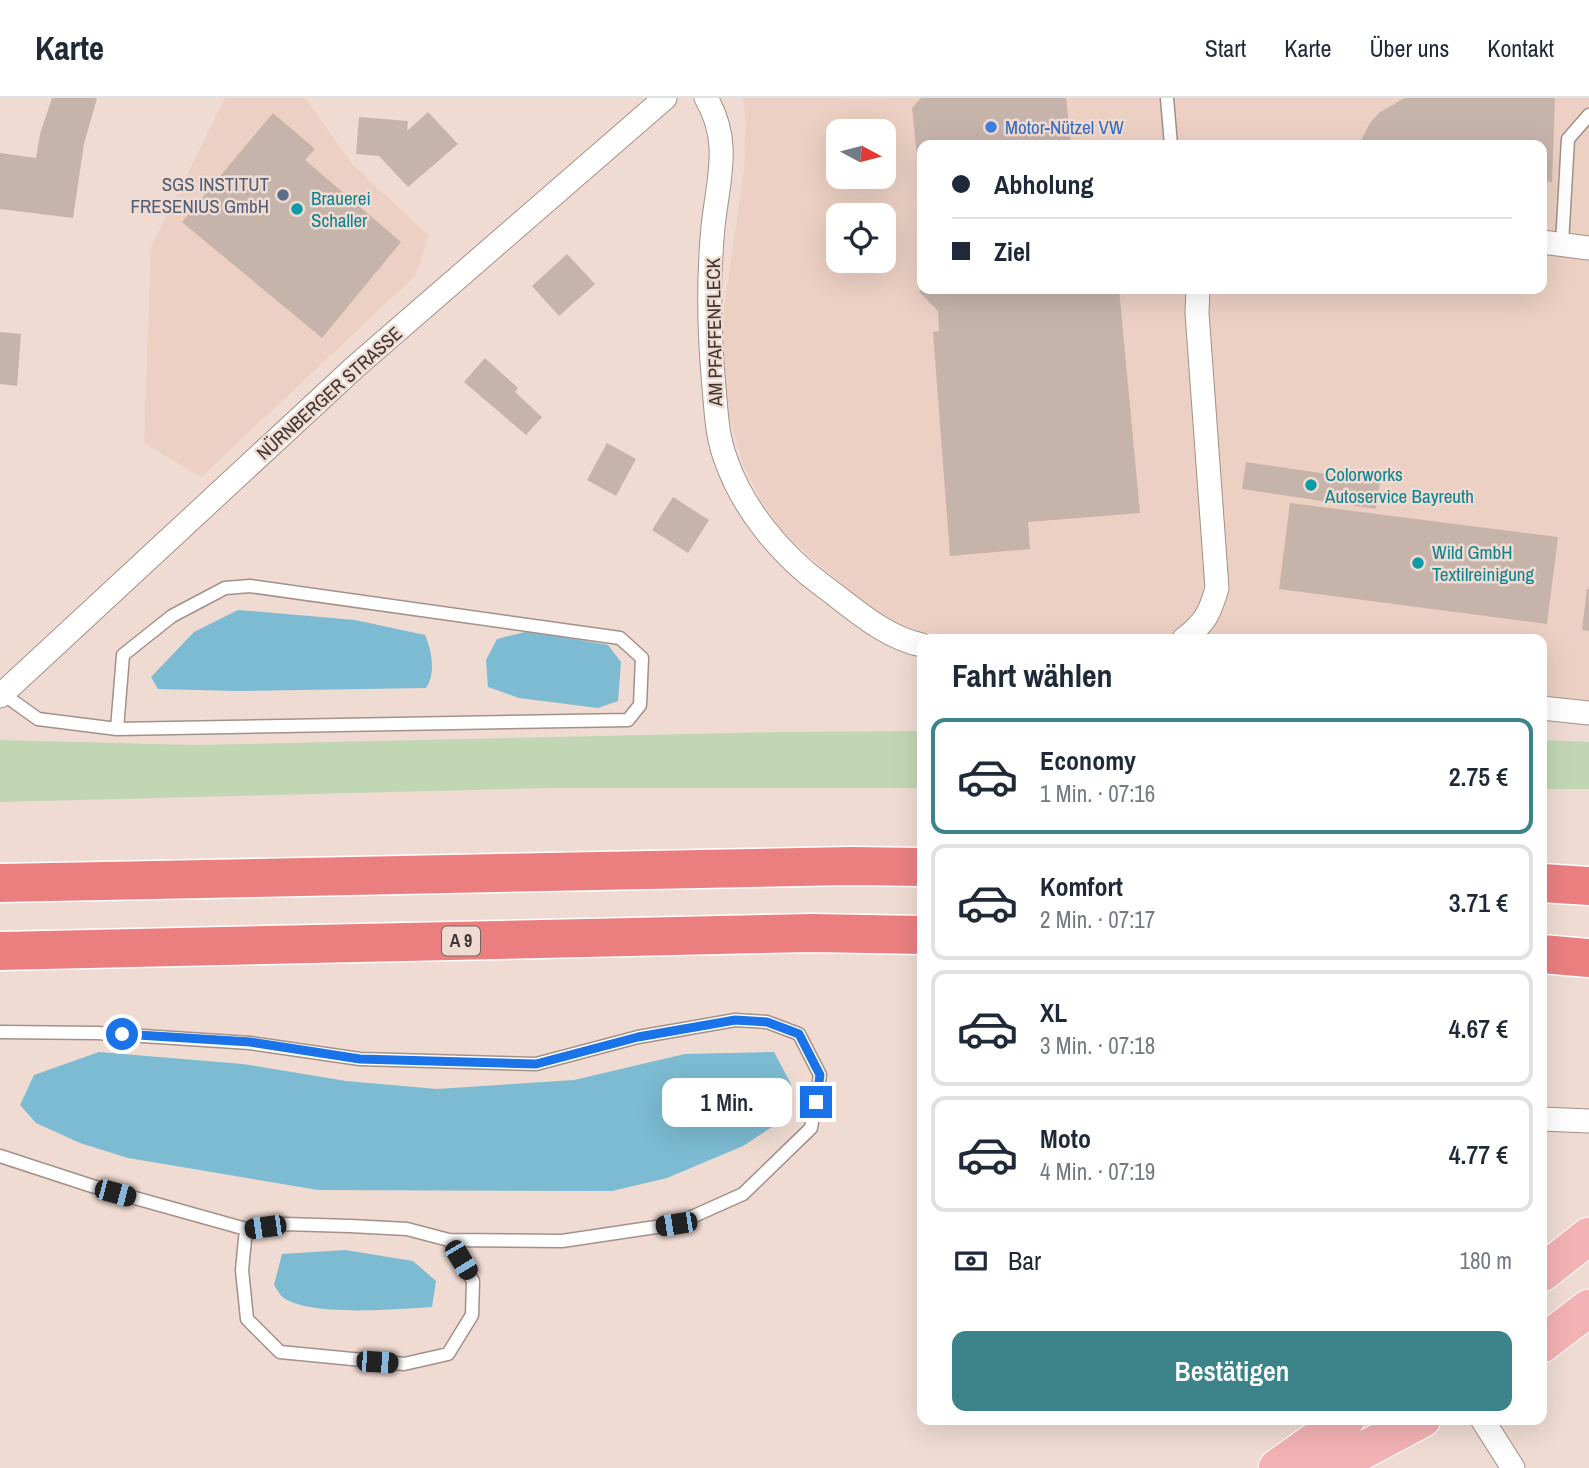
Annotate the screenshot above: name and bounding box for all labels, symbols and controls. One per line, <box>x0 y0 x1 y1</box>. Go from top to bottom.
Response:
text: Karte <box>35 26 104 70</box>
text: Start <box>1205 32 1246 64</box>
text: Karte <box>1284 32 1331 64</box>
text: Über uns <box>1369 32 1449 64</box>
text: Kontakt <box>1487 32 1554 64</box>
place label: Motor-Nützel VW <box>1005 114 1124 140</box>
north arrow <box>826 119 896 189</box>
map controls <box>826 119 896 273</box>
marker: Motor-Nützel VW <box>983 119 999 135</box>
text: Abholung <box>994 167 1093 202</box>
place label: SGS INSTITUT FRESENIUS GmbH <box>130 171 269 219</box>
place label: Brauerei Schaller <box>311 185 371 233</box>
marker: SGS INSTITUT FRESENIUS GmbH <box>275 187 291 203</box>
marker: Brauerei Schaller <box>289 201 305 217</box>
button: locate <box>826 203 896 273</box>
text: Ziel <box>994 234 1031 269</box>
street label: AM PFAFFENFLECK <box>700 257 728 407</box>
street label: NÜRNBERGER STRASSE <box>250 320 408 466</box>
place label: Colorworks Autoservice Bayreuth <box>1324 461 1474 509</box>
marker: Colorworks Autoservice Bayreuth <box>1303 477 1319 493</box>
place label: Wild GmbH Textilreinigung <box>1432 539 1535 587</box>
marker: Wild GmbH Textilreinigung <box>1410 555 1426 571</box>
text: Fahrt wählen <box>952 654 1113 697</box>
text: Economy <box>1040 743 1136 778</box>
icon: car <box>956 745 1019 808</box>
text: 2.75 € <box>1449 759 1508 794</box>
text: 1 Min. · 07:16 <box>1040 778 1155 809</box>
text: Komfort <box>1040 869 1123 904</box>
icon: car <box>956 871 1019 934</box>
text: 3.71 € <box>1449 885 1508 920</box>
text: 2 Min. · 07:17 <box>1040 904 1155 935</box>
road number: A 9 <box>442 926 480 956</box>
text: XL <box>1040 995 1067 1030</box>
icon: car <box>956 997 1019 1060</box>
text: 4.67 € <box>1449 1011 1508 1046</box>
route start <box>106 1018 138 1050</box>
text: 3 Min. · 07:18 <box>1040 1030 1155 1061</box>
callout: 1 Min. <box>662 1077 792 1126</box>
route end <box>800 1086 832 1118</box>
text: 1 Min. <box>700 1087 754 1118</box>
text: Moto <box>1040 1121 1091 1156</box>
icon: car <box>956 1123 1019 1186</box>
text: 4.77 € <box>1449 1137 1508 1172</box>
text: 4 Min. · 07:19 <box>1040 1156 1155 1187</box>
car <box>92 1177 139 1209</box>
car <box>654 1210 699 1238</box>
car <box>243 1214 288 1240</box>
car <box>442 1237 481 1283</box>
icon: cash <box>952 1242 990 1280</box>
text: Bar <box>1008 1243 1041 1278</box>
text: 180 m <box>1460 1245 1512 1276</box>
button: Bestätigen <box>952 1331 1512 1411</box>
car <box>356 1350 399 1374</box>

